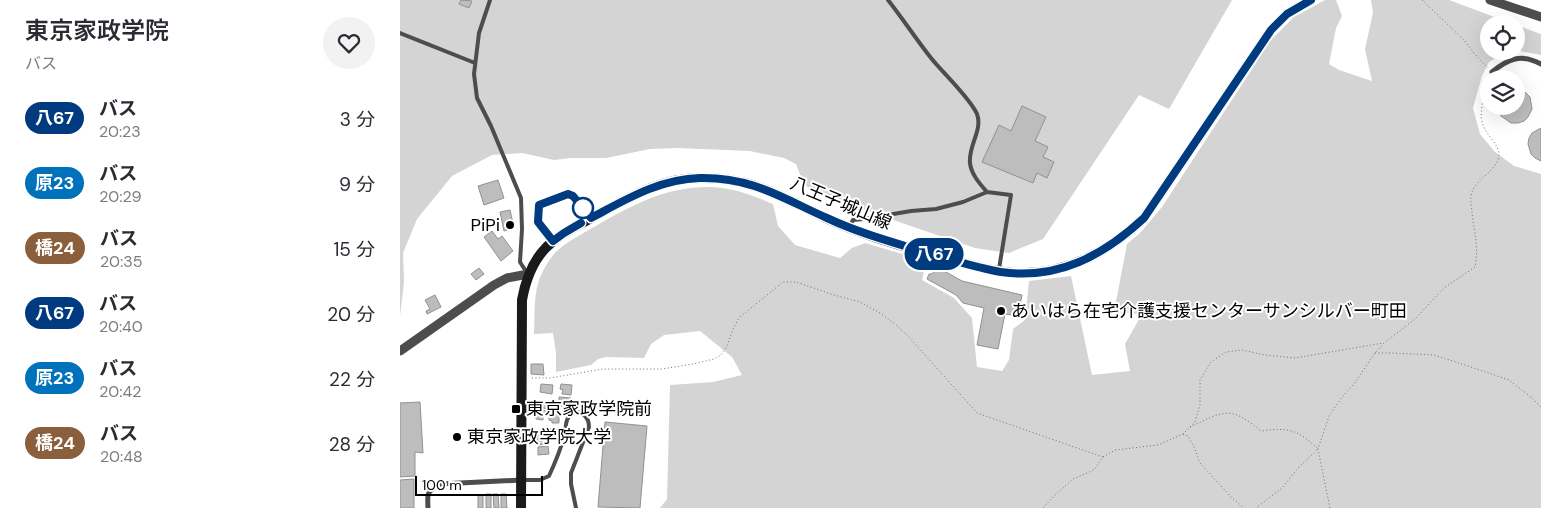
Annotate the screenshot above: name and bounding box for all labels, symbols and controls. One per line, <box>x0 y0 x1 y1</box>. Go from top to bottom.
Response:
text: 東京家政学院 <box>25 15 169 46</box>
map controls <box>1480 15 1525 115</box>
button: locate <box>1480 15 1525 60</box>
button: heart <box>323 17 375 69</box>
text: バス <box>25 53 57 74</box>
button: layers <box>1480 70 1525 115</box>
text: バス <box>99 96 137 121</box>
text: 八67 <box>35 106 74 130</box>
text: 3 分 <box>340 107 375 132</box>
text: 20:23 <box>99 121 141 142</box>
text: バス <box>99 161 137 186</box>
text: 原23 <box>35 171 74 195</box>
street label: 八王子城山線 <box>787 171 895 235</box>
text: 9 分 <box>339 172 375 197</box>
text: 20:29 <box>99 186 142 207</box>
unlabelled marker <box>572 197 594 219</box>
place label: PiPi <box>470 213 500 237</box>
marker: PiPi <box>504 219 516 231</box>
text: バス <box>100 226 138 251</box>
text: 橋24 <box>35 236 75 260</box>
text: 15 分 <box>333 237 375 262</box>
line badge: 八67 <box>905 238 963 270</box>
text: 八67 <box>915 242 953 266</box>
text: 20:35 <box>100 251 142 272</box>
text: バス <box>99 291 137 316</box>
place label: あいはら在宅介護支援センターサンシルバー町田 <box>1011 299 1407 323</box>
text: 八67 <box>35 301 74 325</box>
text: 20 分 <box>327 302 375 327</box>
marker: あいはら在宅介護支援センターサンシルバー町田 <box>995 305 1007 317</box>
text: 20:40 <box>99 316 143 337</box>
text: バス <box>99 356 137 381</box>
text: 原23 <box>35 366 74 390</box>
text: 22 分 <box>329 367 375 392</box>
text: 20:42 <box>99 381 141 402</box>
place label: 東京家政学院前 <box>526 397 652 421</box>
marker: 東京家政学院前 <box>510 403 522 415</box>
text: バス <box>100 421 138 446</box>
place label: 東京家政学院大学 <box>467 425 611 449</box>
text: 橋24 <box>35 431 75 455</box>
marker: 東京家政学院大学 <box>451 431 463 443</box>
text: 28 分 <box>329 432 375 457</box>
text: 20:48 <box>100 446 143 467</box>
scale bar <box>415 473 542 496</box>
text: 100 m <box>422 476 462 494</box>

